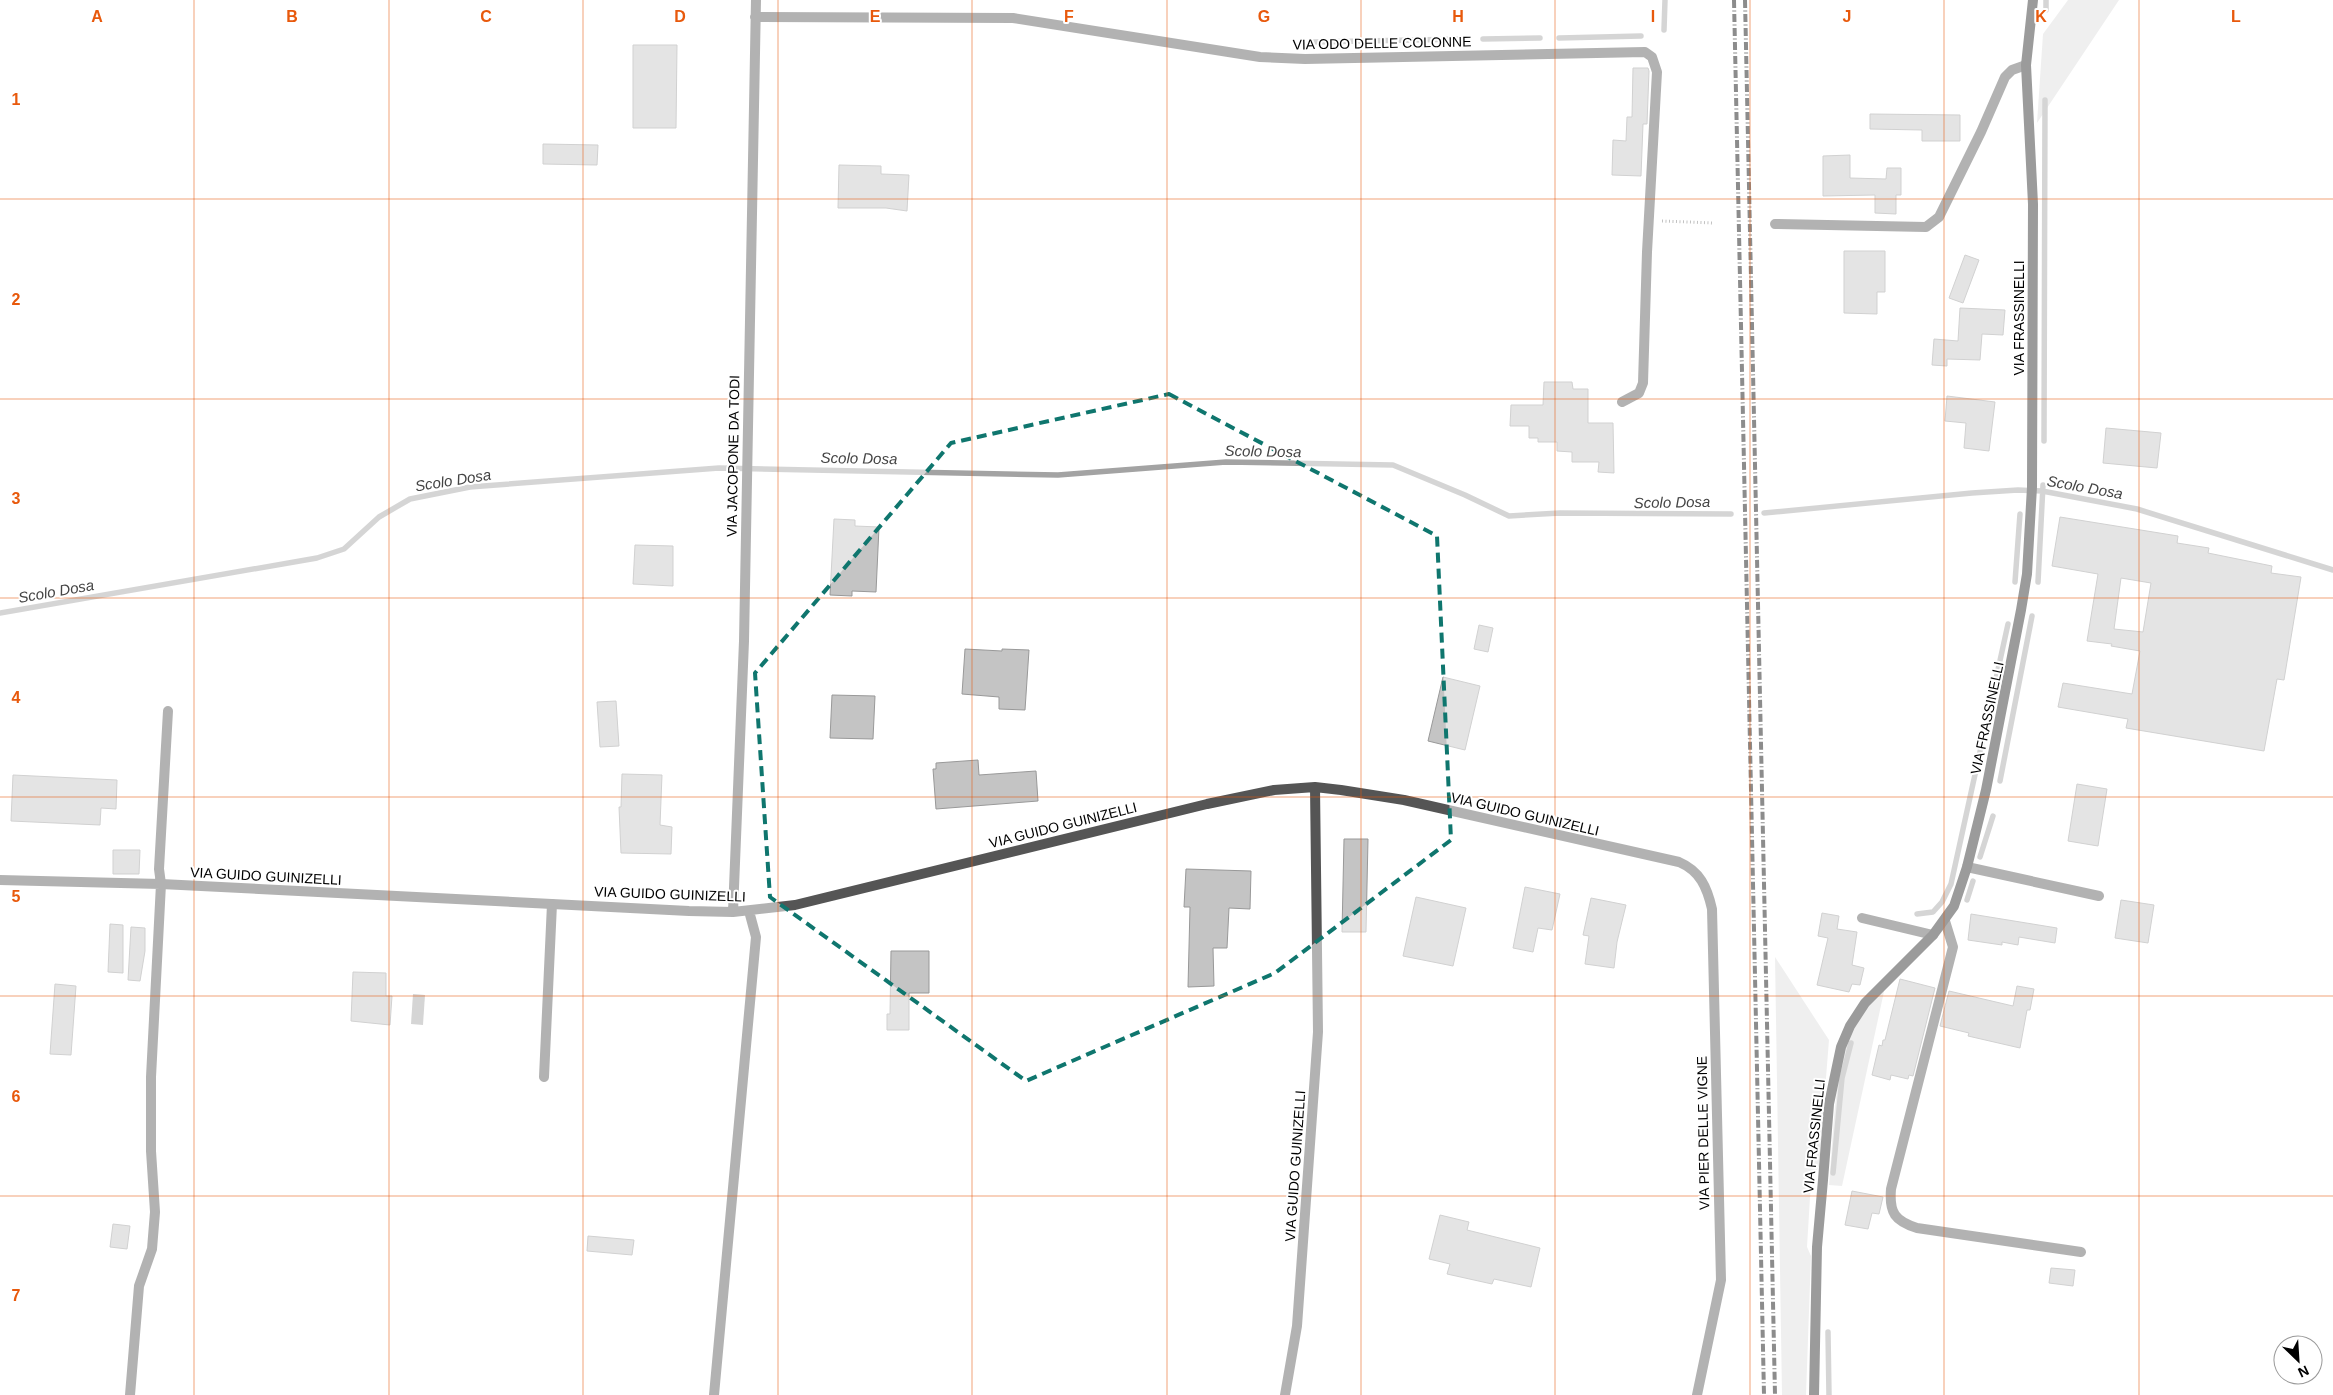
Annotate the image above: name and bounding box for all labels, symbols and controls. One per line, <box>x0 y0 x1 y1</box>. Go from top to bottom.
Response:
text: A <box>91 8 103 25</box>
text: B <box>286 8 298 25</box>
text: C <box>480 8 492 25</box>
text: D <box>674 8 686 25</box>
text: E <box>870 8 881 25</box>
text: F <box>1064 8 1074 25</box>
text: G <box>1258 8 1270 25</box>
text: H <box>1452 8 1464 25</box>
text: I <box>1651 8 1655 25</box>
text: J <box>1843 8 1851 25</box>
text: K <box>2035 8 2047 25</box>
text: L <box>2231 8 2241 25</box>
street label: VIA ODO DELLE COLONNE <box>1292 33 1472 53</box>
text: 1 <box>12 91 21 108</box>
street label: VIA FRASSINELLI <box>2011 260 2027 376</box>
text: 2 <box>12 291 21 308</box>
street label: VIA JACOPONE DA TODI <box>724 375 742 537</box>
water label: Scolo Dosa <box>1224 442 1302 460</box>
water label: Scolo Dosa <box>820 449 898 467</box>
water label: Scolo Dosa <box>414 466 492 494</box>
water label: Scolo Dosa <box>2046 472 2124 502</box>
text: 3 <box>12 490 21 507</box>
water label: Scolo Dosa <box>1633 493 1711 511</box>
water label: Scolo Dosa <box>17 576 95 606</box>
street label: VIA FRASSINELLI <box>1967 660 2007 776</box>
text: 4 <box>12 689 21 706</box>
street label: VIA GUIDO GUINIZELLI <box>1449 789 1601 839</box>
street label: VIA GUIDO GUINIZELLI <box>987 799 1139 851</box>
street label: VIA GUIDO GUINIZELLI <box>190 864 342 888</box>
street label: VIA GUIDO GUINIZELLI <box>594 883 746 905</box>
text: 5 <box>12 888 21 905</box>
street label: VIA PIER DELLE VIGNE <box>1694 1056 1712 1210</box>
street label: VIA FRASSINELLI <box>1800 1078 1828 1194</box>
text: 6 <box>12 1088 21 1105</box>
street label: VIA GUIDO GUINIZELLI <box>1282 1090 1308 1242</box>
text: 7 <box>12 1287 21 1304</box>
north arrow <box>2273 1335 2323 1385</box>
text: N <box>2296 1362 2311 1381</box>

